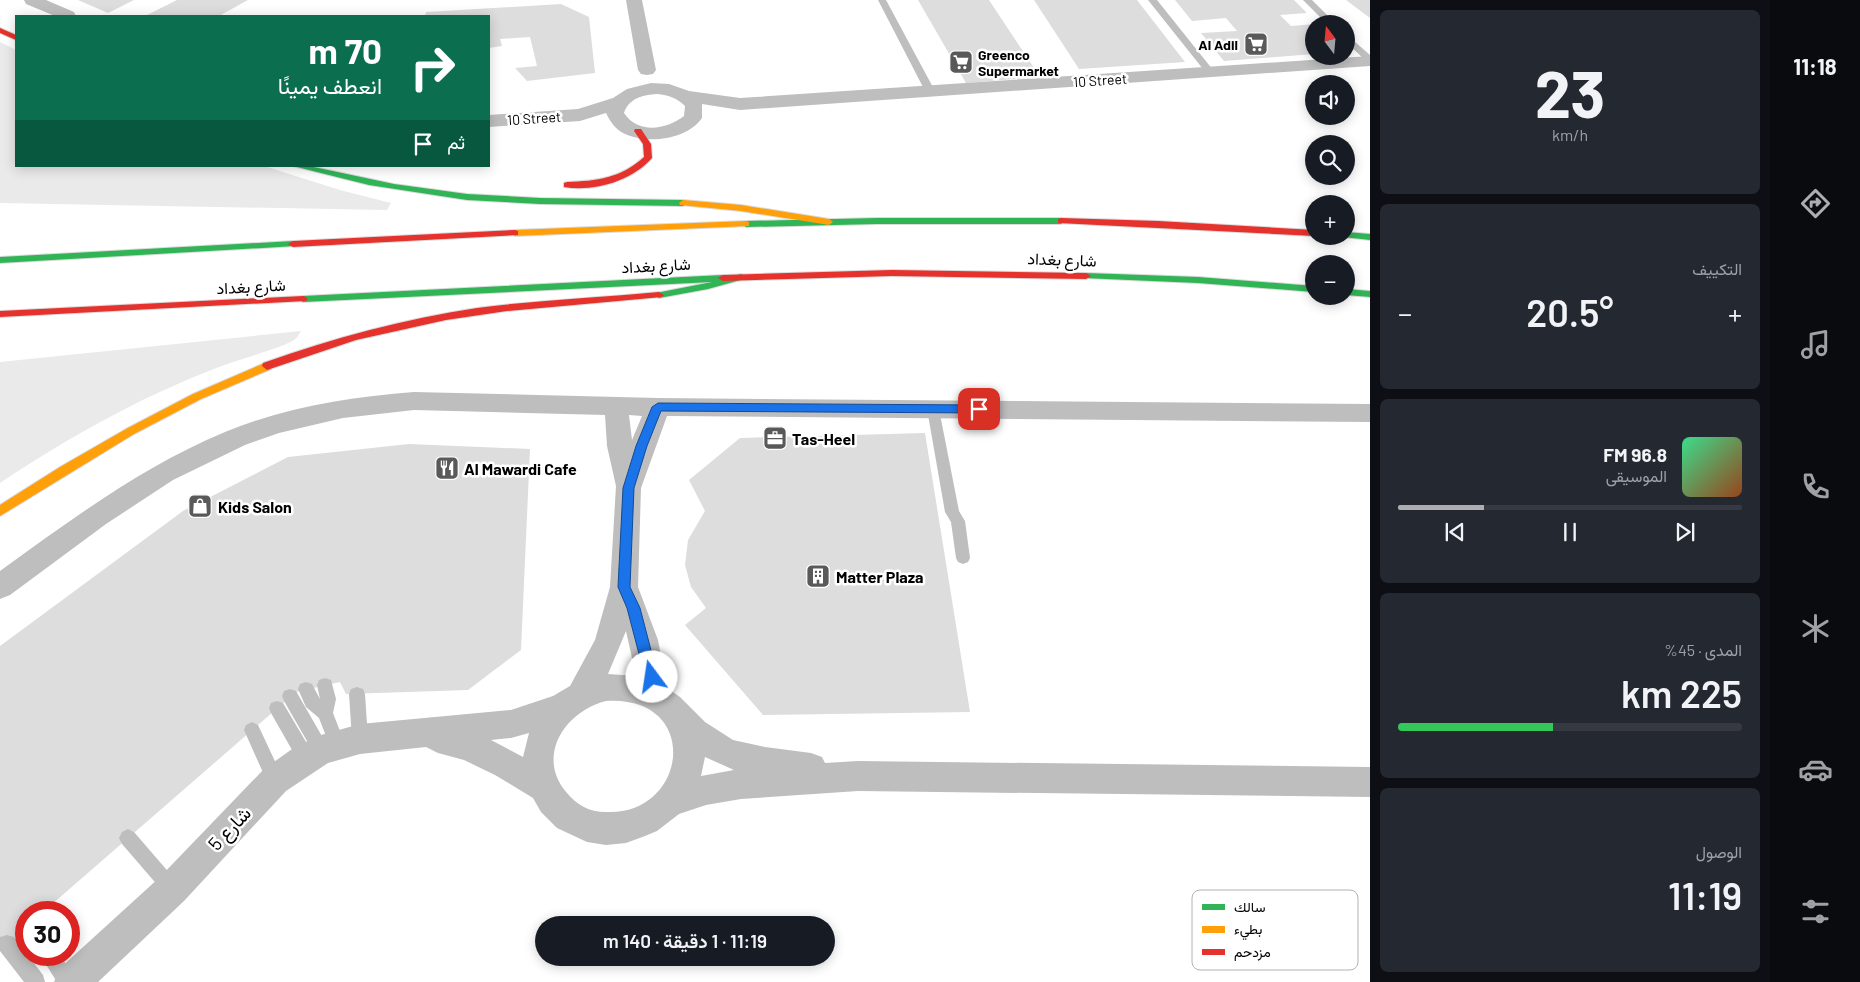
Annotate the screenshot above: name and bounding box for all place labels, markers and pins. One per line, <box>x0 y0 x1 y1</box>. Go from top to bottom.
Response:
supermarket icon: Al Adil <box>1243 31 1269 57</box>
place label: Al Adil <box>1198 36 1238 53</box>
place label: Greenco Supermarket <box>978 46 1059 79</box>
supermarket icon: Greenco Supermarket <box>948 49 974 75</box>
pin <box>958 388 1000 430</box>
office icon: Tas-Heel <box>762 425 788 451</box>
place label: Tas-Heel <box>792 429 855 448</box>
restaurant icon: Al Mawardi Cafe <box>434 455 460 481</box>
place label: Al Mawardi Cafe <box>464 459 577 478</box>
shop icon: Kids Salon <box>187 493 213 519</box>
place label: Kids Salon <box>218 497 292 516</box>
building icon: Matter Plaza <box>805 563 831 589</box>
place label: Matter Plaza <box>836 567 924 586</box>

